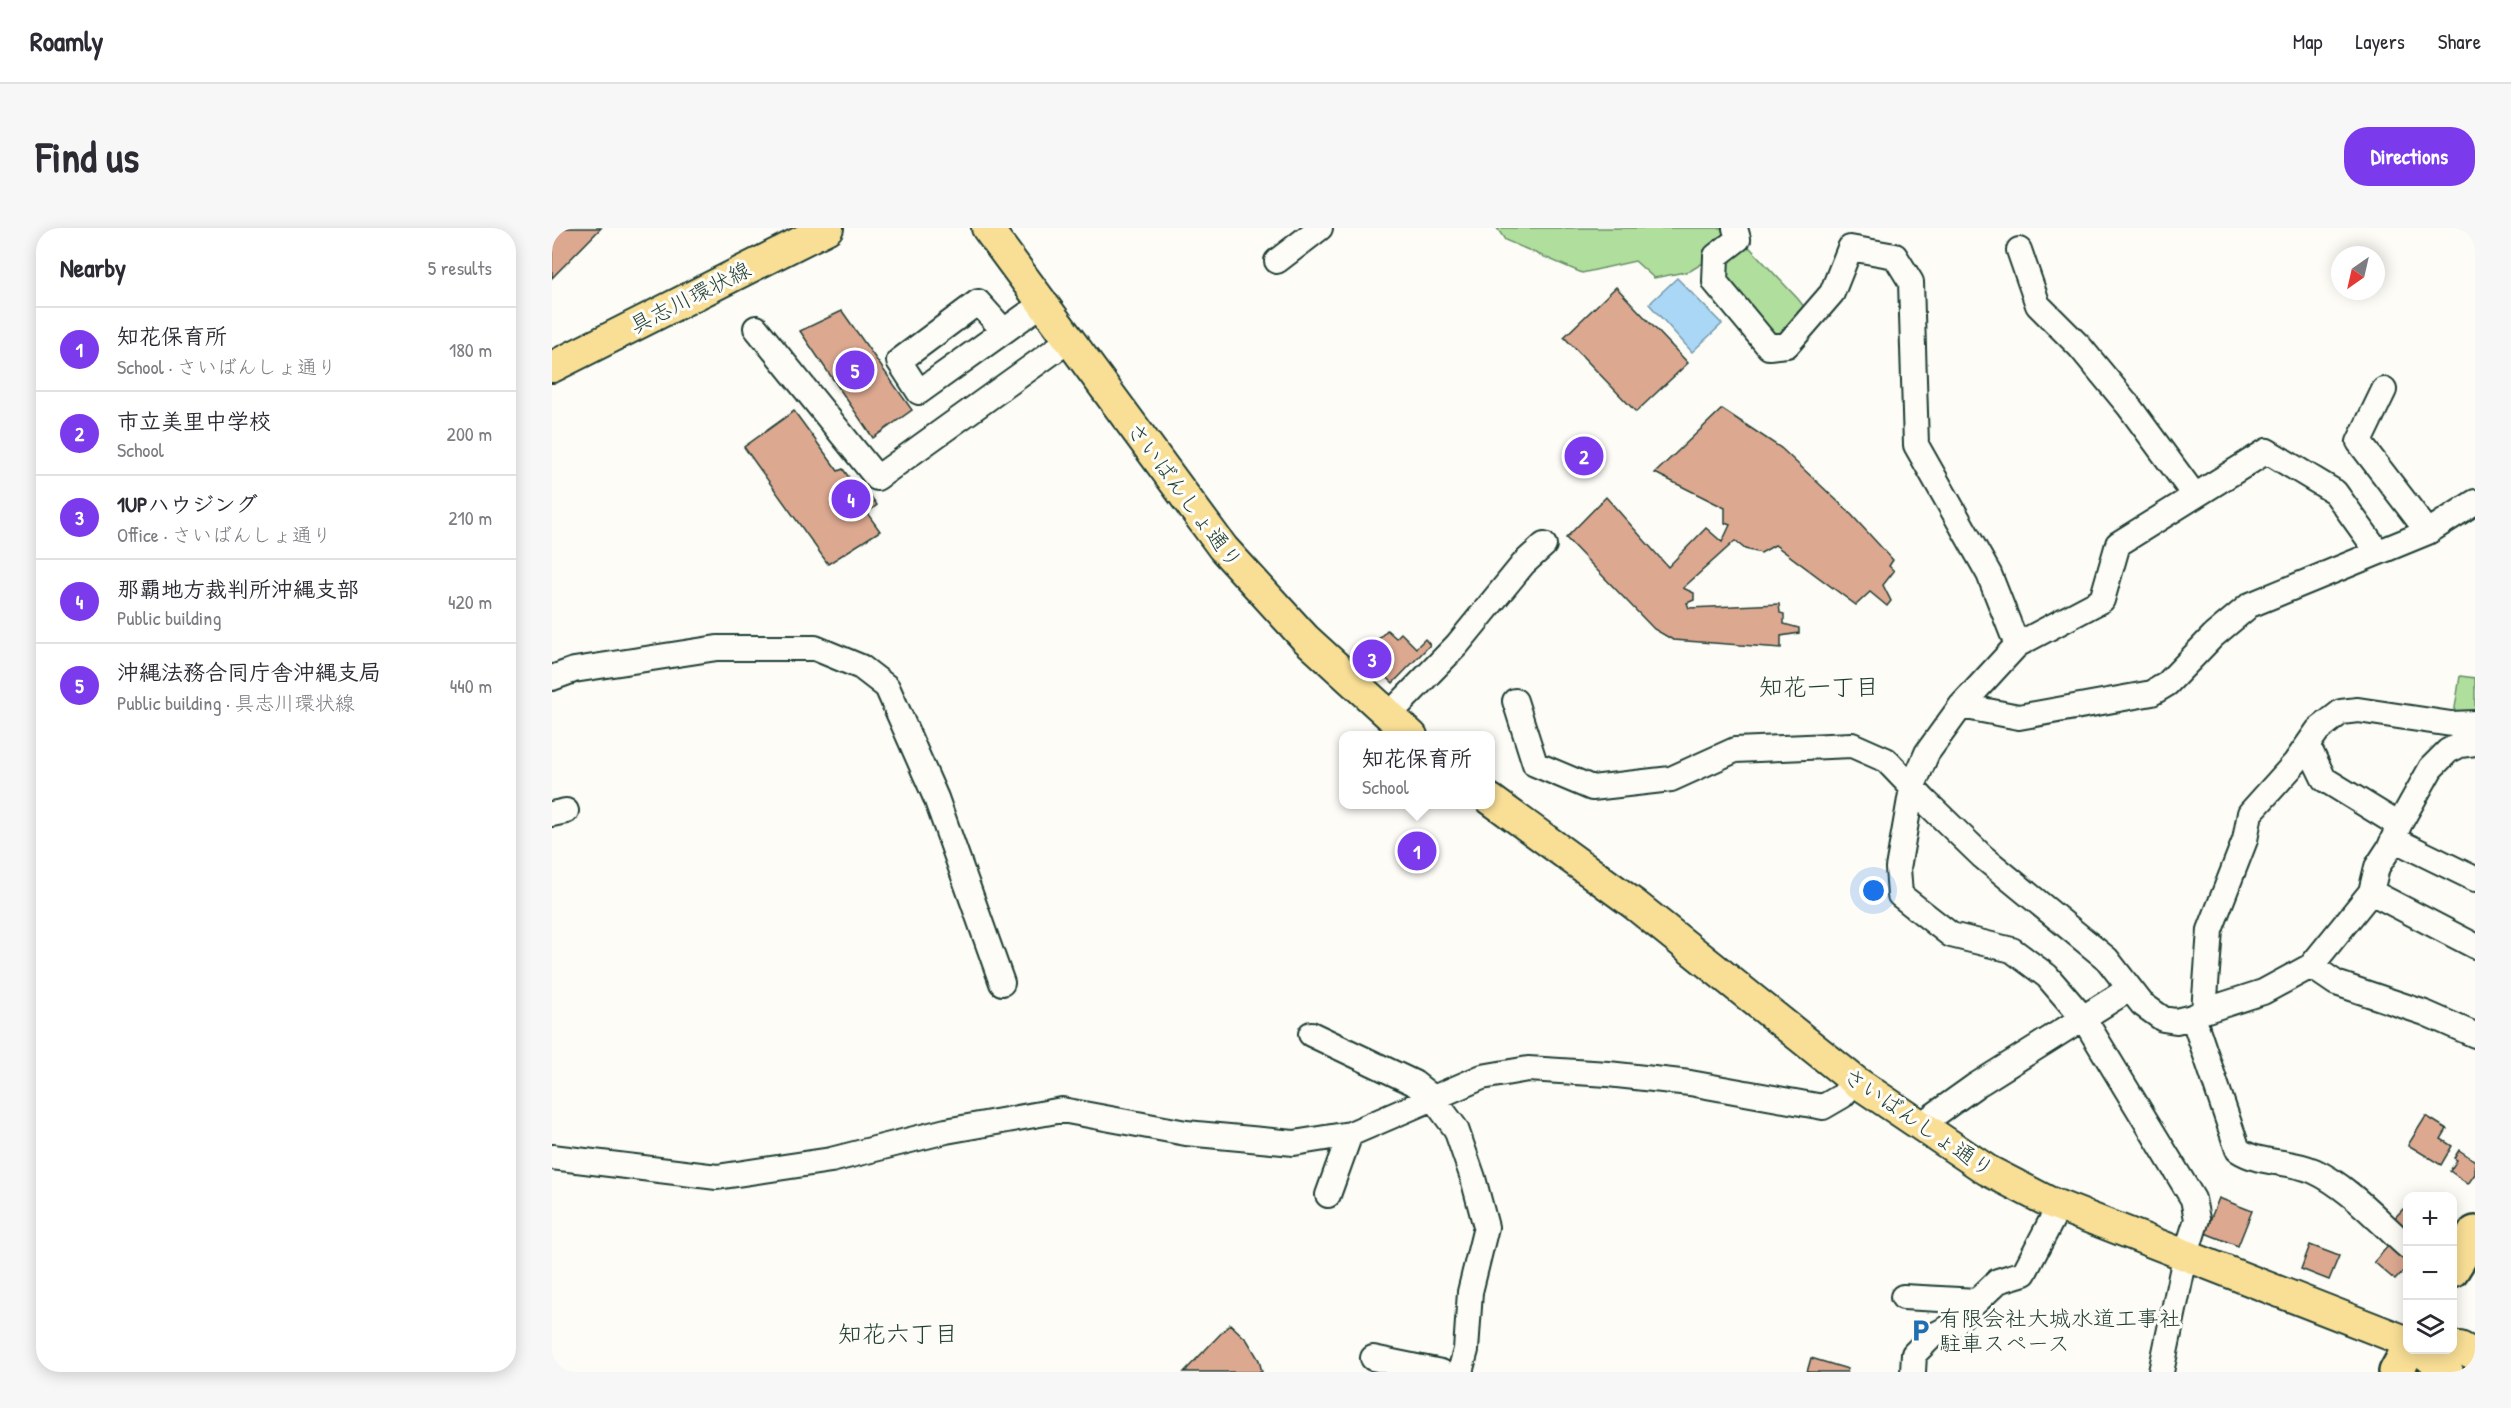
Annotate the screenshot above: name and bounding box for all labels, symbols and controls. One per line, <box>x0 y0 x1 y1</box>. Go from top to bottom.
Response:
text: Roamly <box>30 22 103 60</box>
text: Map <box>2293 27 2322 56</box>
text: Layers <box>2355 27 2405 56</box>
text: Share <box>2438 27 2481 56</box>
button: Directions <box>2344 127 2475 186</box>
text: Find us <box>36 128 139 185</box>
north arrow <box>2331 246 2385 300</box>
text: Nearby <box>60 250 126 285</box>
text: 5 results <box>428 254 492 281</box>
street label: 具志川環状線 <box>624 254 756 340</box>
text: 知花保育所 <box>117 321 227 351</box>
text: 1 <box>76 336 83 363</box>
text: 180 m <box>449 336 492 363</box>
pin: 5 <box>836 348 874 392</box>
text: School · さいばんしょ通り <box>117 353 337 380</box>
text: 市立美里中学校 <box>117 406 271 436</box>
street label: さいばんしょ通り <box>1120 416 1250 574</box>
text: 2 <box>75 420 84 447</box>
text: 200 m <box>447 420 492 447</box>
pin: 2 <box>1564 434 1604 478</box>
text: School <box>117 436 164 463</box>
pin: 4 <box>832 476 870 522</box>
text: 1UPハウジング <box>117 489 258 519</box>
text: 3 <box>75 504 84 531</box>
text: 210 m <box>448 504 492 531</box>
text: Office · さいばんしょ通り <box>117 521 332 548</box>
text: 那覇地方裁判所沖縄支部 <box>117 574 359 604</box>
text: 4 <box>76 588 83 615</box>
text: 420 m <box>448 588 492 615</box>
text: Public building <box>117 604 221 631</box>
pin: 3 <box>1352 636 1392 682</box>
text: 沖縄法務合同庁舎沖縄支局 <box>117 657 381 687</box>
district label: 知花一丁目 <box>1759 670 1879 702</box>
text: 5 <box>75 672 84 699</box>
text: 440 m <box>450 672 492 699</box>
text: Public building · 具志川環状線 <box>117 689 354 716</box>
popup <box>1339 731 1495 809</box>
text: 知花保育所 <box>1362 743 1472 773</box>
text: School <box>1362 773 1409 800</box>
pin: 1 <box>1398 828 1436 874</box>
your location <box>1859 876 1888 905</box>
street label: さいばんしょ通り <box>1838 1060 2000 1184</box>
map controls <box>2403 1192 2457 1354</box>
button: + <box>2403 1192 2457 1246</box>
button: − <box>2403 1246 2457 1300</box>
button: layers <box>2403 1300 2457 1354</box>
place label: 有限会社大城水道工事社 駐車スペース <box>1939 1303 2181 1358</box>
district label: 知花六丁目 <box>838 1317 958 1349</box>
parking icon: 有限会社大城水道工事社 駐車スペース <box>1908 1318 1934 1344</box>

